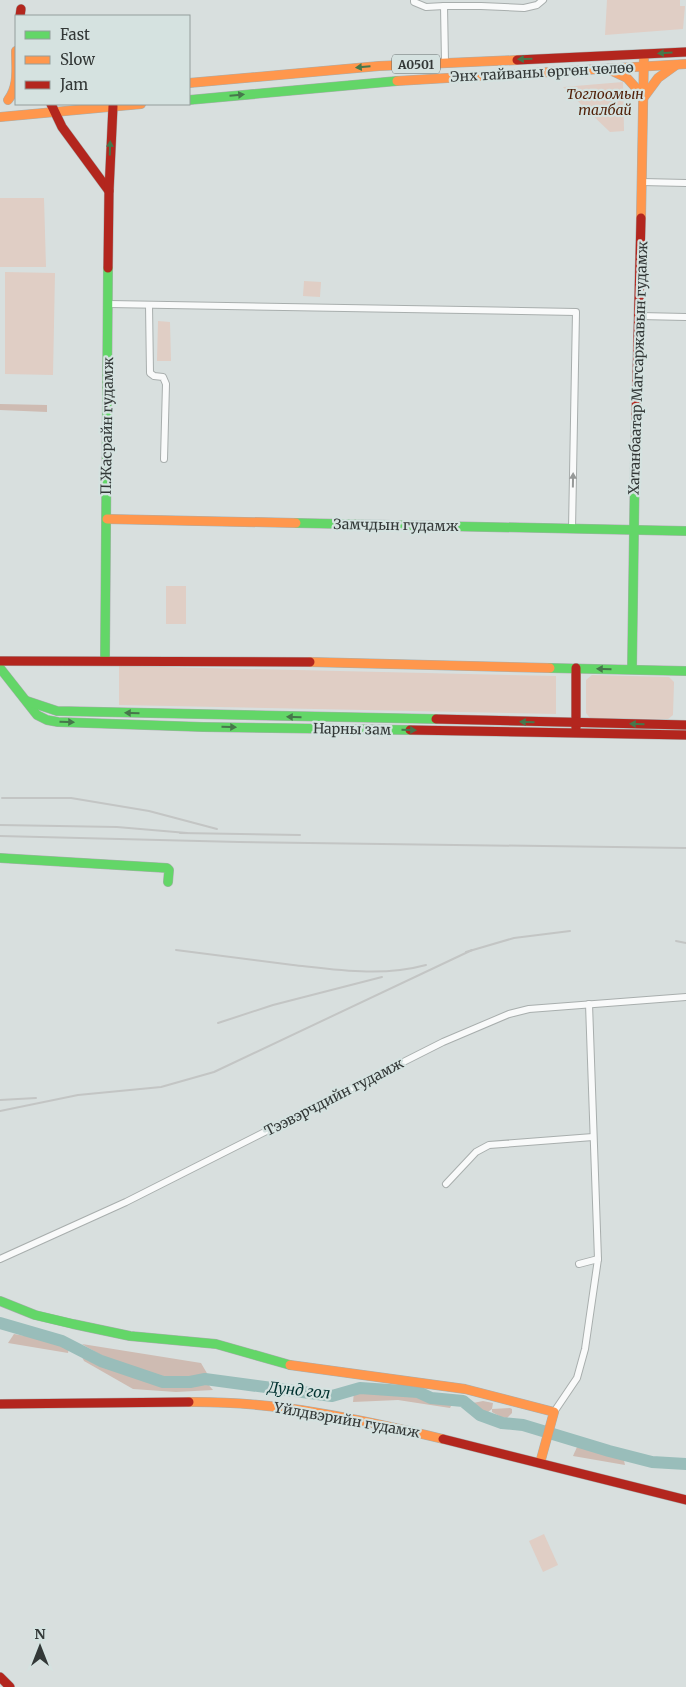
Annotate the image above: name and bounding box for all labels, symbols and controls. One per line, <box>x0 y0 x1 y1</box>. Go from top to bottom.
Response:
legend <box>15 15 190 105</box>
text: Fast <box>60 25 90 44</box>
one-way arrow <box>657 49 673 57</box>
text: Slow <box>60 50 95 69</box>
road number: A0501 <box>392 54 440 74</box>
one-way arrow <box>517 55 533 63</box>
street label: Энх тайваны өргөн чөлөө <box>450 58 634 86</box>
one-way arrow <box>355 64 371 72</box>
text: Jam <box>59 75 88 94</box>
park label: Тоглоомын талбай <box>566 85 644 119</box>
one-way arrow <box>230 91 246 99</box>
one-way arrow <box>107 140 115 156</box>
street label: Хатанбаатар Магсаржавын гудамж <box>625 241 651 495</box>
street label: П.Жасрайн гудамж <box>97 357 117 495</box>
one-way arrow <box>569 472 577 488</box>
street label: Замчдын гудамж <box>333 515 459 535</box>
one-way arrow <box>596 665 612 673</box>
one-way arrow <box>124 709 140 717</box>
one-way arrow <box>286 713 302 721</box>
one-way arrow <box>518 718 534 726</box>
one-way arrow <box>59 719 75 727</box>
street label: Нарны зам <box>313 719 392 739</box>
one-way arrow <box>629 720 645 728</box>
one-way arrow <box>221 723 237 731</box>
one-way arrow <box>401 726 417 734</box>
street label: Тээвэрчдийн гудамж <box>261 1054 407 1140</box>
water label: Дунд гол <box>266 1377 331 1403</box>
street label: Yйлдвэрийн гудамж <box>272 1398 422 1442</box>
north arrow <box>15 1622 65 1672</box>
text: N <box>34 1625 46 1643</box>

